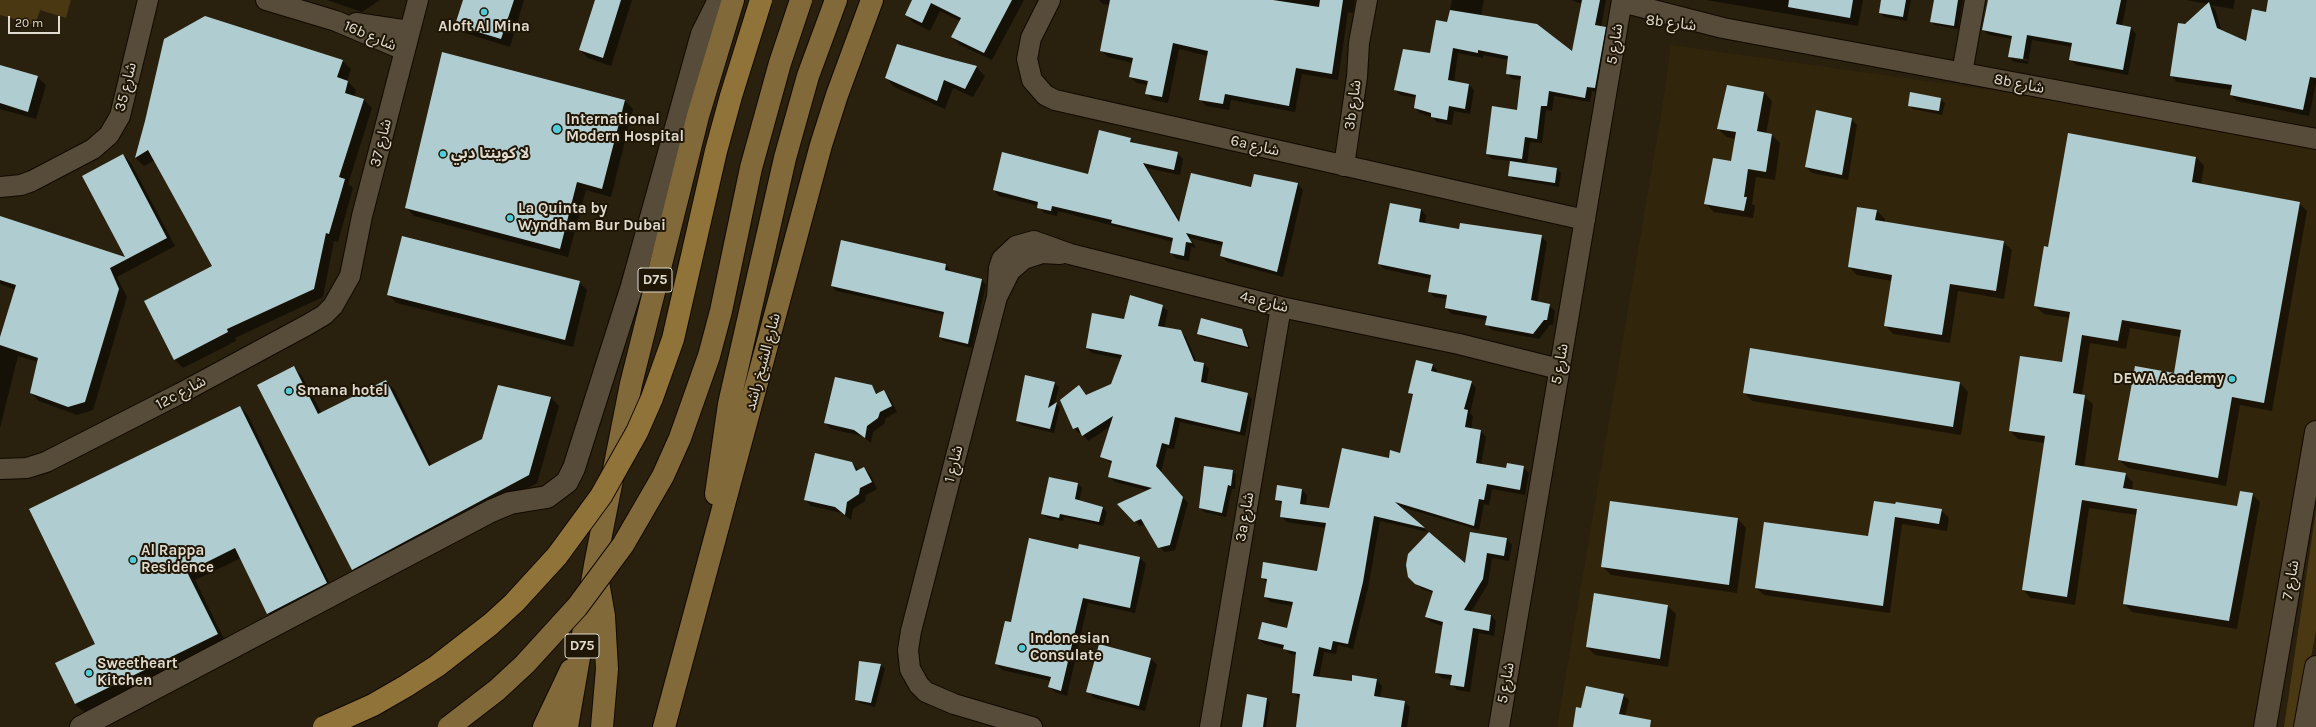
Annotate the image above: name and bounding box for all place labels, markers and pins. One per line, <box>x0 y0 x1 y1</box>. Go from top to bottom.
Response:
marker: Aloft Al Mina <box>479 7 489 17</box>
place label: Aloft Al Mina <box>438 18 530 36</box>
place label: International Modern Hospital <box>566 111 684 146</box>
marker: International Modern Hospital <box>551 123 563 135</box>
place label: لا كوينتا دبي <box>451 145 529 163</box>
marker: لا كوينتا دبي <box>438 149 448 159</box>
place label: La Quinta by Wyndham Bur Dubai <box>518 200 666 235</box>
marker: La Quinta by Wyndham Bur Dubai <box>505 213 515 223</box>
place label: DEWA Academy <box>2113 370 2224 388</box>
marker: DEWA Academy <box>2227 374 2237 384</box>
place label: Smana hotel <box>297 382 388 400</box>
marker: Smana hotel <box>284 386 294 396</box>
place label: Al Rappa Residence <box>141 542 214 577</box>
marker: Al Rappa Residence <box>128 555 138 565</box>
place label: Indonesian Consulate <box>1030 630 1110 665</box>
marker: Indonesian Consulate <box>1017 643 1027 653</box>
place label: Sweetheart Kitchen <box>97 655 178 690</box>
marker: Sweetheart Kitchen <box>84 668 94 678</box>

